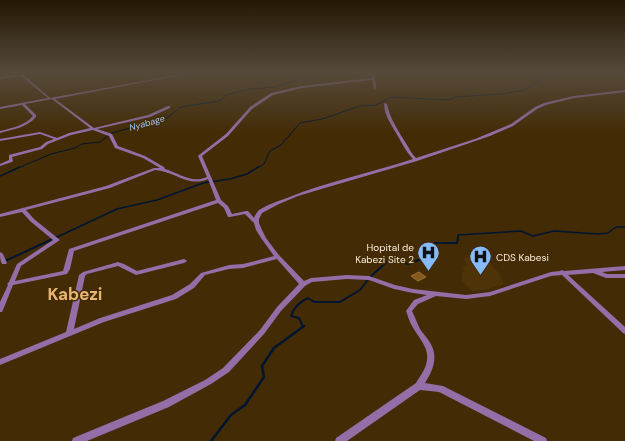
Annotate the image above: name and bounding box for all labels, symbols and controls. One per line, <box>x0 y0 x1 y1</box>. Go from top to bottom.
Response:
water label: Nyabage <box>128 112 166 134</box>
hospital icon: Hopital de Kabezi Site 2 <box>416 240 442 273</box>
place label: Hopital de Kabezi Site 2 <box>355 241 414 266</box>
hospital icon: CDS Kabesi <box>468 244 494 277</box>
place label: CDS Kabesi <box>496 251 549 264</box>
district label: Kabezi <box>48 283 102 305</box>

